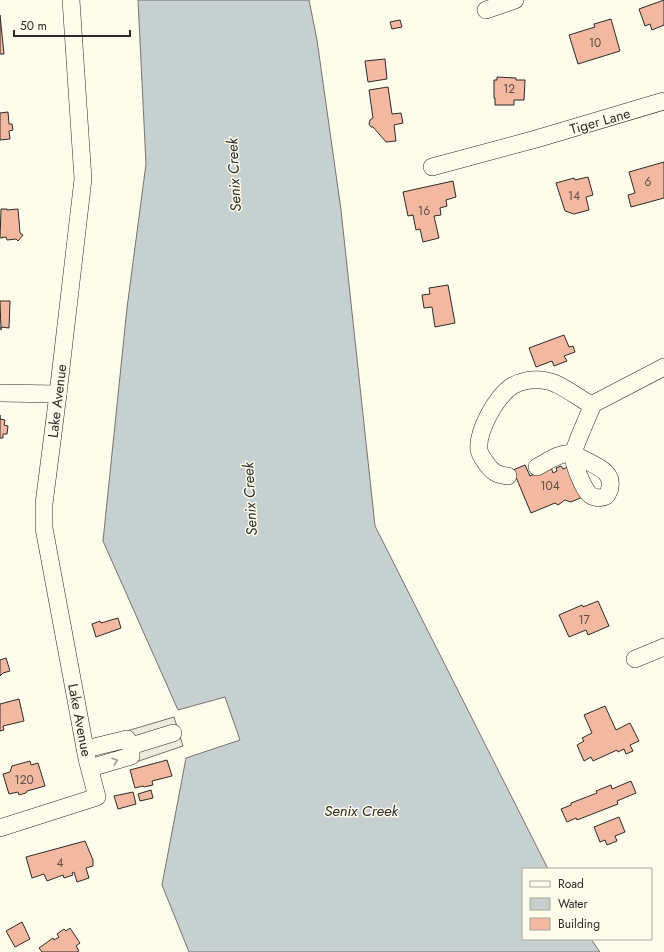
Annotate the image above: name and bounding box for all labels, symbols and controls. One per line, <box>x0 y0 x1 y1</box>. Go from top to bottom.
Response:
scale bar <box>14 12 130 38</box>
text: 50 m <box>20 17 47 35</box>
house number: 10 <box>589 34 601 52</box>
house number: 12 <box>503 80 515 98</box>
street label: Tiger Lane <box>567 103 633 139</box>
water label: Senix Creek <box>221 137 247 212</box>
house number: 6 <box>645 173 652 191</box>
house number: 14 <box>568 187 580 205</box>
house number: 16 <box>418 202 430 220</box>
street label: Lake Avenue <box>43 363 71 439</box>
water label: Senix Creek <box>237 461 263 536</box>
house number: 104 <box>540 477 560 495</box>
house number: 17 <box>578 611 591 629</box>
street label: Lake Avenue <box>63 682 97 758</box>
one-way arrow <box>112 757 119 766</box>
house number: 120 <box>14 771 34 789</box>
water label: Senix Creek <box>324 800 398 822</box>
house number: 4 <box>57 854 64 872</box>
legend <box>522 868 652 940</box>
text: Road <box>558 875 584 893</box>
text: Water <box>558 895 589 913</box>
text: Building <box>558 915 600 933</box>

